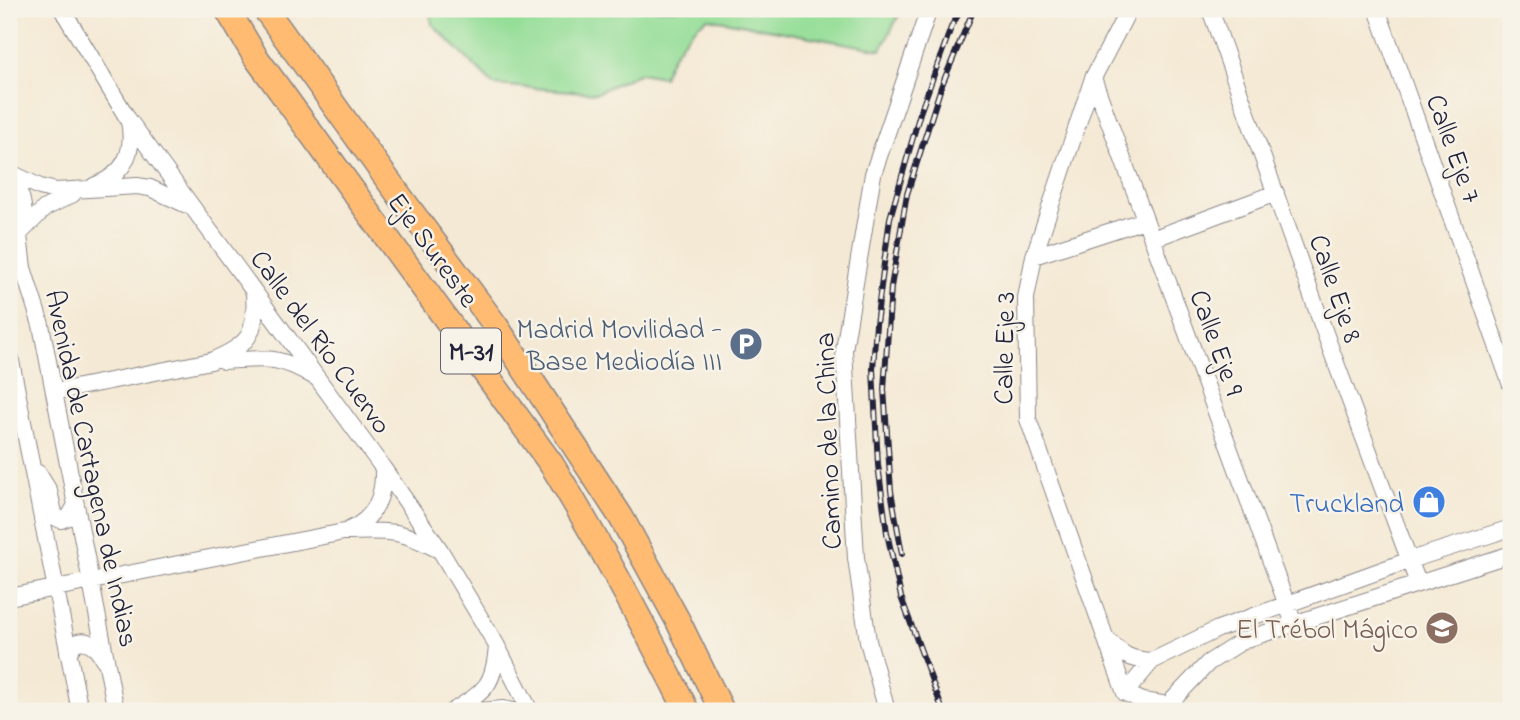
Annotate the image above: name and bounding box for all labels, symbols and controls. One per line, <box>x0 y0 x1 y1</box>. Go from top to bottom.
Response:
street label: Calle Eje 7 <box>1413 89 1490 210</box>
street label: Eje Sureste <box>375 185 487 317</box>
street label: Calle Eje 8 <box>1296 229 1371 349</box>
street label: Calle del Río Cuervo <box>238 242 400 444</box>
street label: Calle Eje 9 <box>1177 285 1253 402</box>
street label: Avenida de Cartagena de Indias <box>32 286 147 651</box>
street label: Calle Eje 3 <box>985 291 1028 405</box>
place label: Madrid Movilidad - Base Mediodía III <box>516 311 722 384</box>
parking icon: Madrid Movilidad - Base Mediodía III <box>727 325 765 363</box>
road number: M-31 <box>441 328 501 374</box>
street label: Camino de la China <box>806 332 855 550</box>
shop icon: Truckland <box>1410 483 1448 521</box>
place label: Truckland <box>1289 485 1404 526</box>
school or university icon: El Trébol Mágico <box>1423 609 1461 647</box>
place label: El Trébol Mágico <box>1236 611 1418 652</box>

